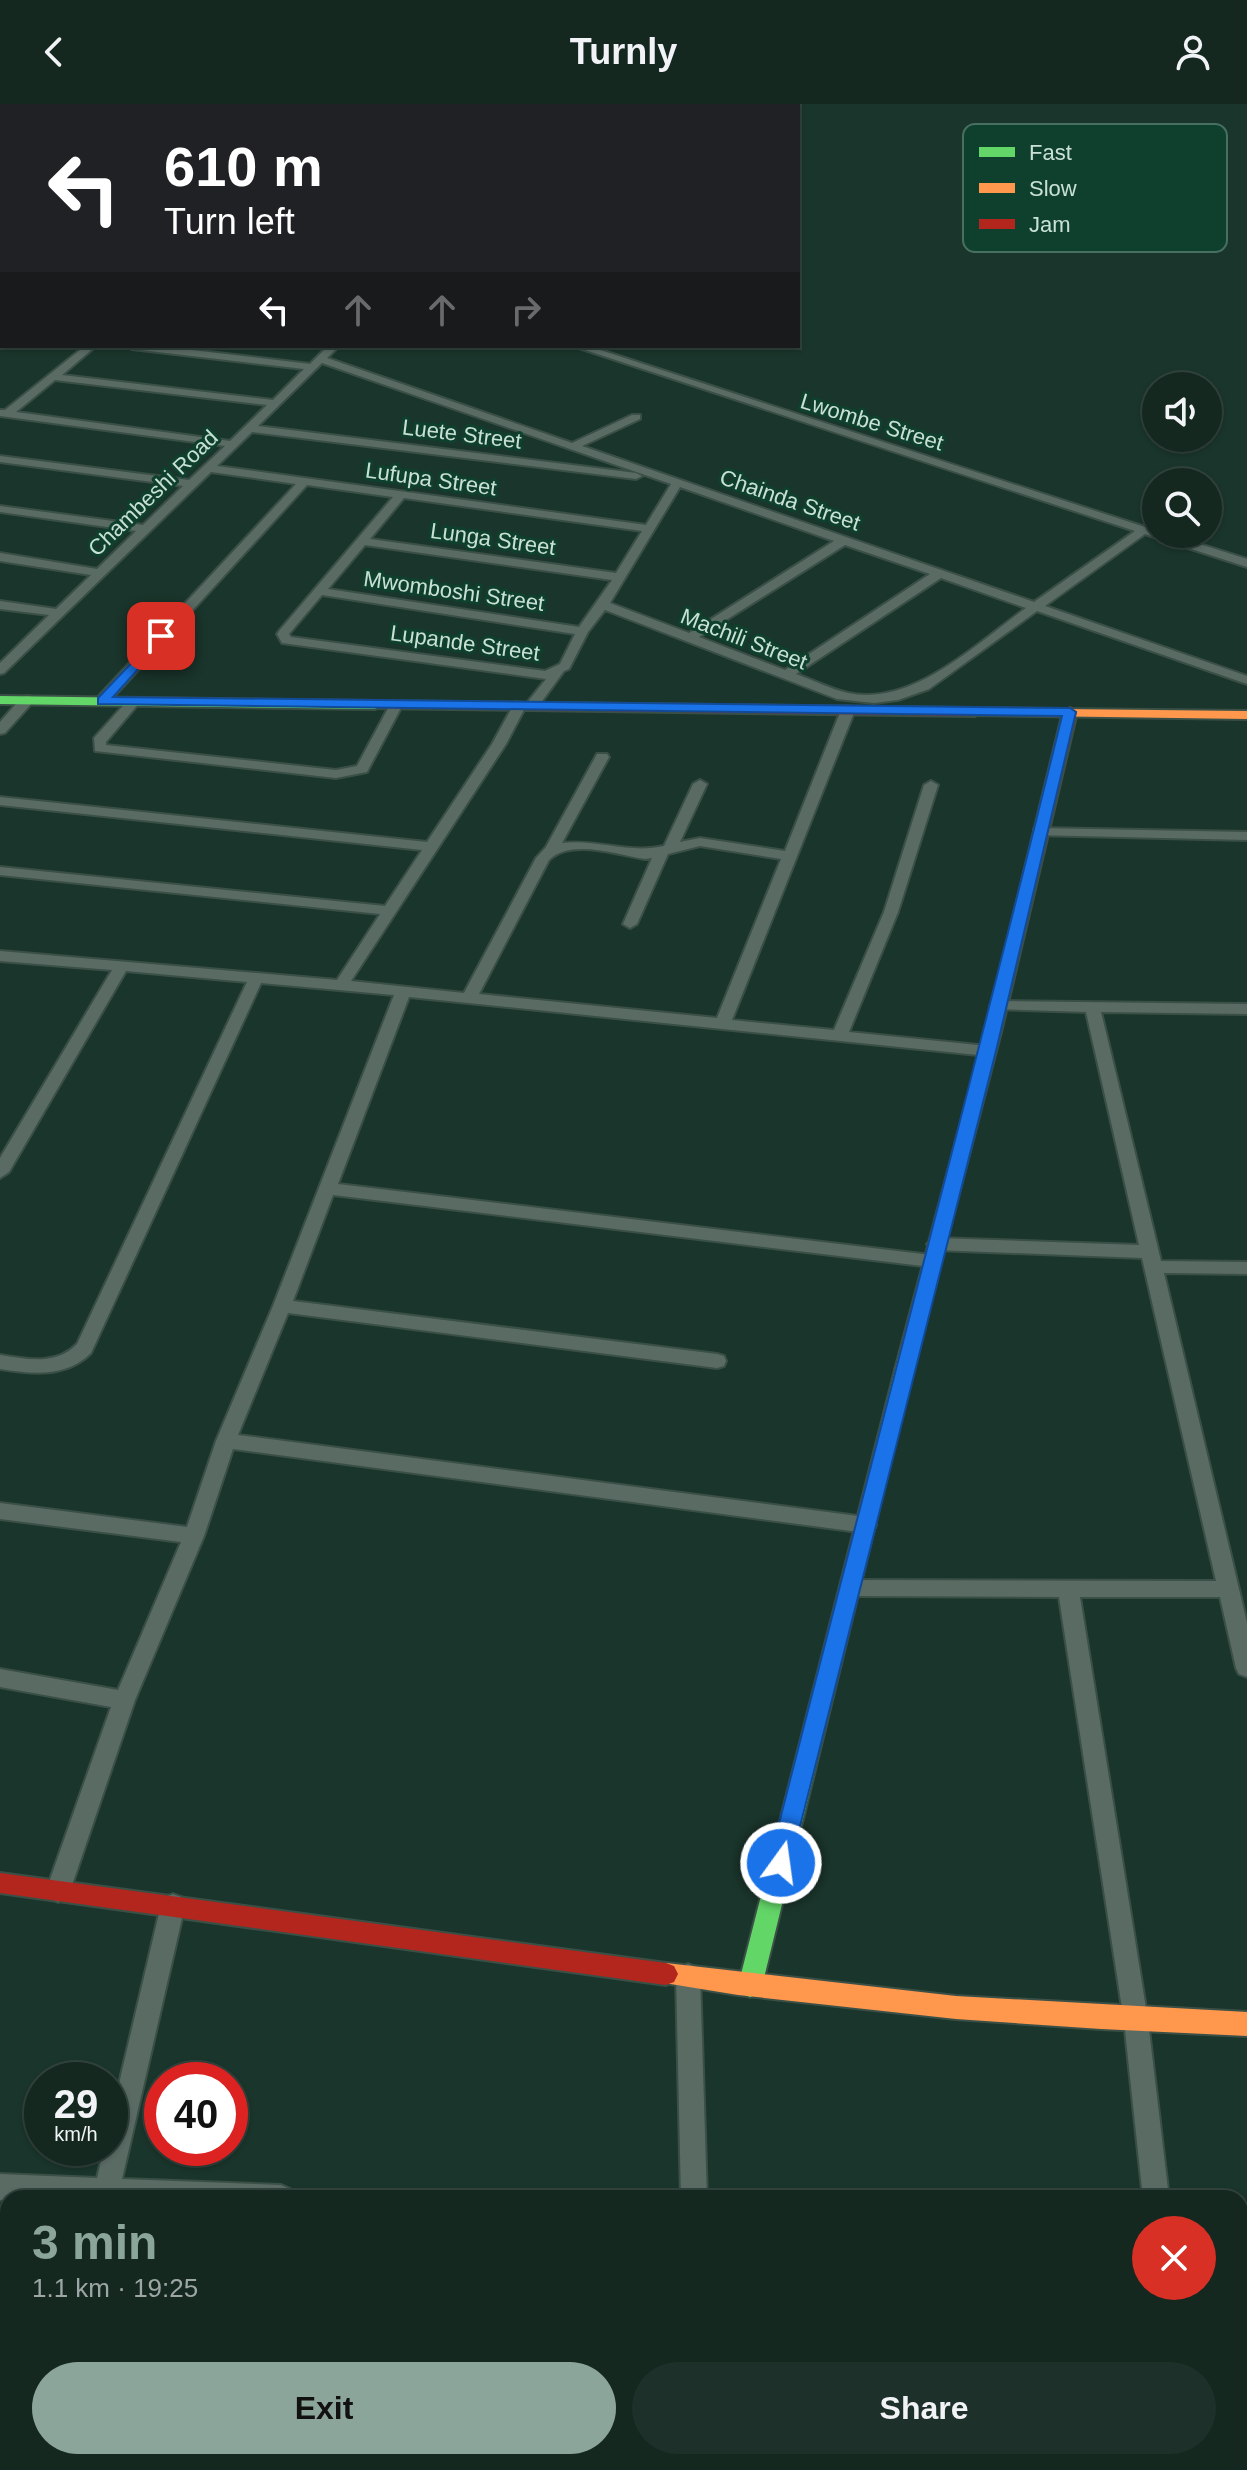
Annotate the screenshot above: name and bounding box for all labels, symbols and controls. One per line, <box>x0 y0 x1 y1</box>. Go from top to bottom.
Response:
icon: back <box>32 30 76 74</box>
icon: person <box>1171 30 1215 74</box>
text: Turnly <box>570 31 677 72</box>
legend <box>963 124 1227 252</box>
text: 610 m <box>164 135 323 198</box>
icon: left <box>32 136 136 240</box>
text: Fast <box>1029 140 1072 165</box>
text: Slow <box>1029 176 1077 201</box>
text: Turn left <box>164 201 295 242</box>
text: Jam <box>1029 212 1071 237</box>
icon: left <box>252 288 296 332</box>
icon: ahead <box>336 288 380 332</box>
icon: ahead <box>420 288 464 332</box>
icon: right <box>504 288 548 332</box>
map controls <box>1142 372 1222 548</box>
button: sound <box>1142 372 1222 452</box>
street label: Lwombe Street <box>798 388 946 456</box>
street label: Luete Street <box>401 414 523 454</box>
street label: Chambeshi Road <box>83 425 223 561</box>
street label: Lufupa Street <box>364 457 498 501</box>
street label: Chainda Street <box>717 464 863 536</box>
button: search <box>1142 468 1222 548</box>
street label: Lunga Street <box>429 518 557 560</box>
street label: Mwomboshi Street <box>362 566 546 616</box>
pin <box>127 602 195 670</box>
street label: Machili Street <box>677 603 811 675</box>
icon: arrive <box>139 614 183 658</box>
street label: Lupande Street <box>389 620 541 666</box>
position arrow <box>739 1821 823 1905</box>
speed limit sign: 40 <box>144 2062 248 2166</box>
text: 29 <box>54 2082 98 2126</box>
text: km/h <box>54 2123 98 2145</box>
text: 3 min <box>32 2216 157 2269</box>
button: close <box>1132 2216 1216 2300</box>
text: 1.1 km · 19:25 <box>32 2273 198 2303</box>
button: Exit <box>32 2362 616 2454</box>
button: Share <box>632 2362 1216 2454</box>

